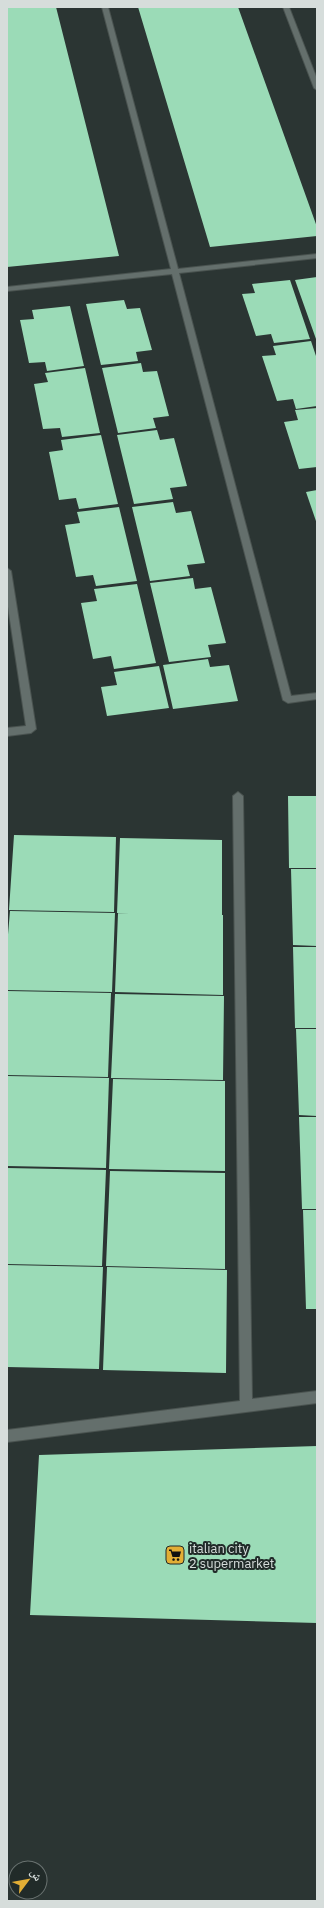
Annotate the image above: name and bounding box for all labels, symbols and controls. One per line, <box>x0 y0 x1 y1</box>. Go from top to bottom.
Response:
place label: italian city 2 supermarket <box>189 1540 274 1572</box>
supermarket icon: italian city 2 supermarket <box>164 1544 186 1566</box>
north arrow <box>8 1860 48 1900</box>
text: ش <box>27 1866 46 1884</box>

